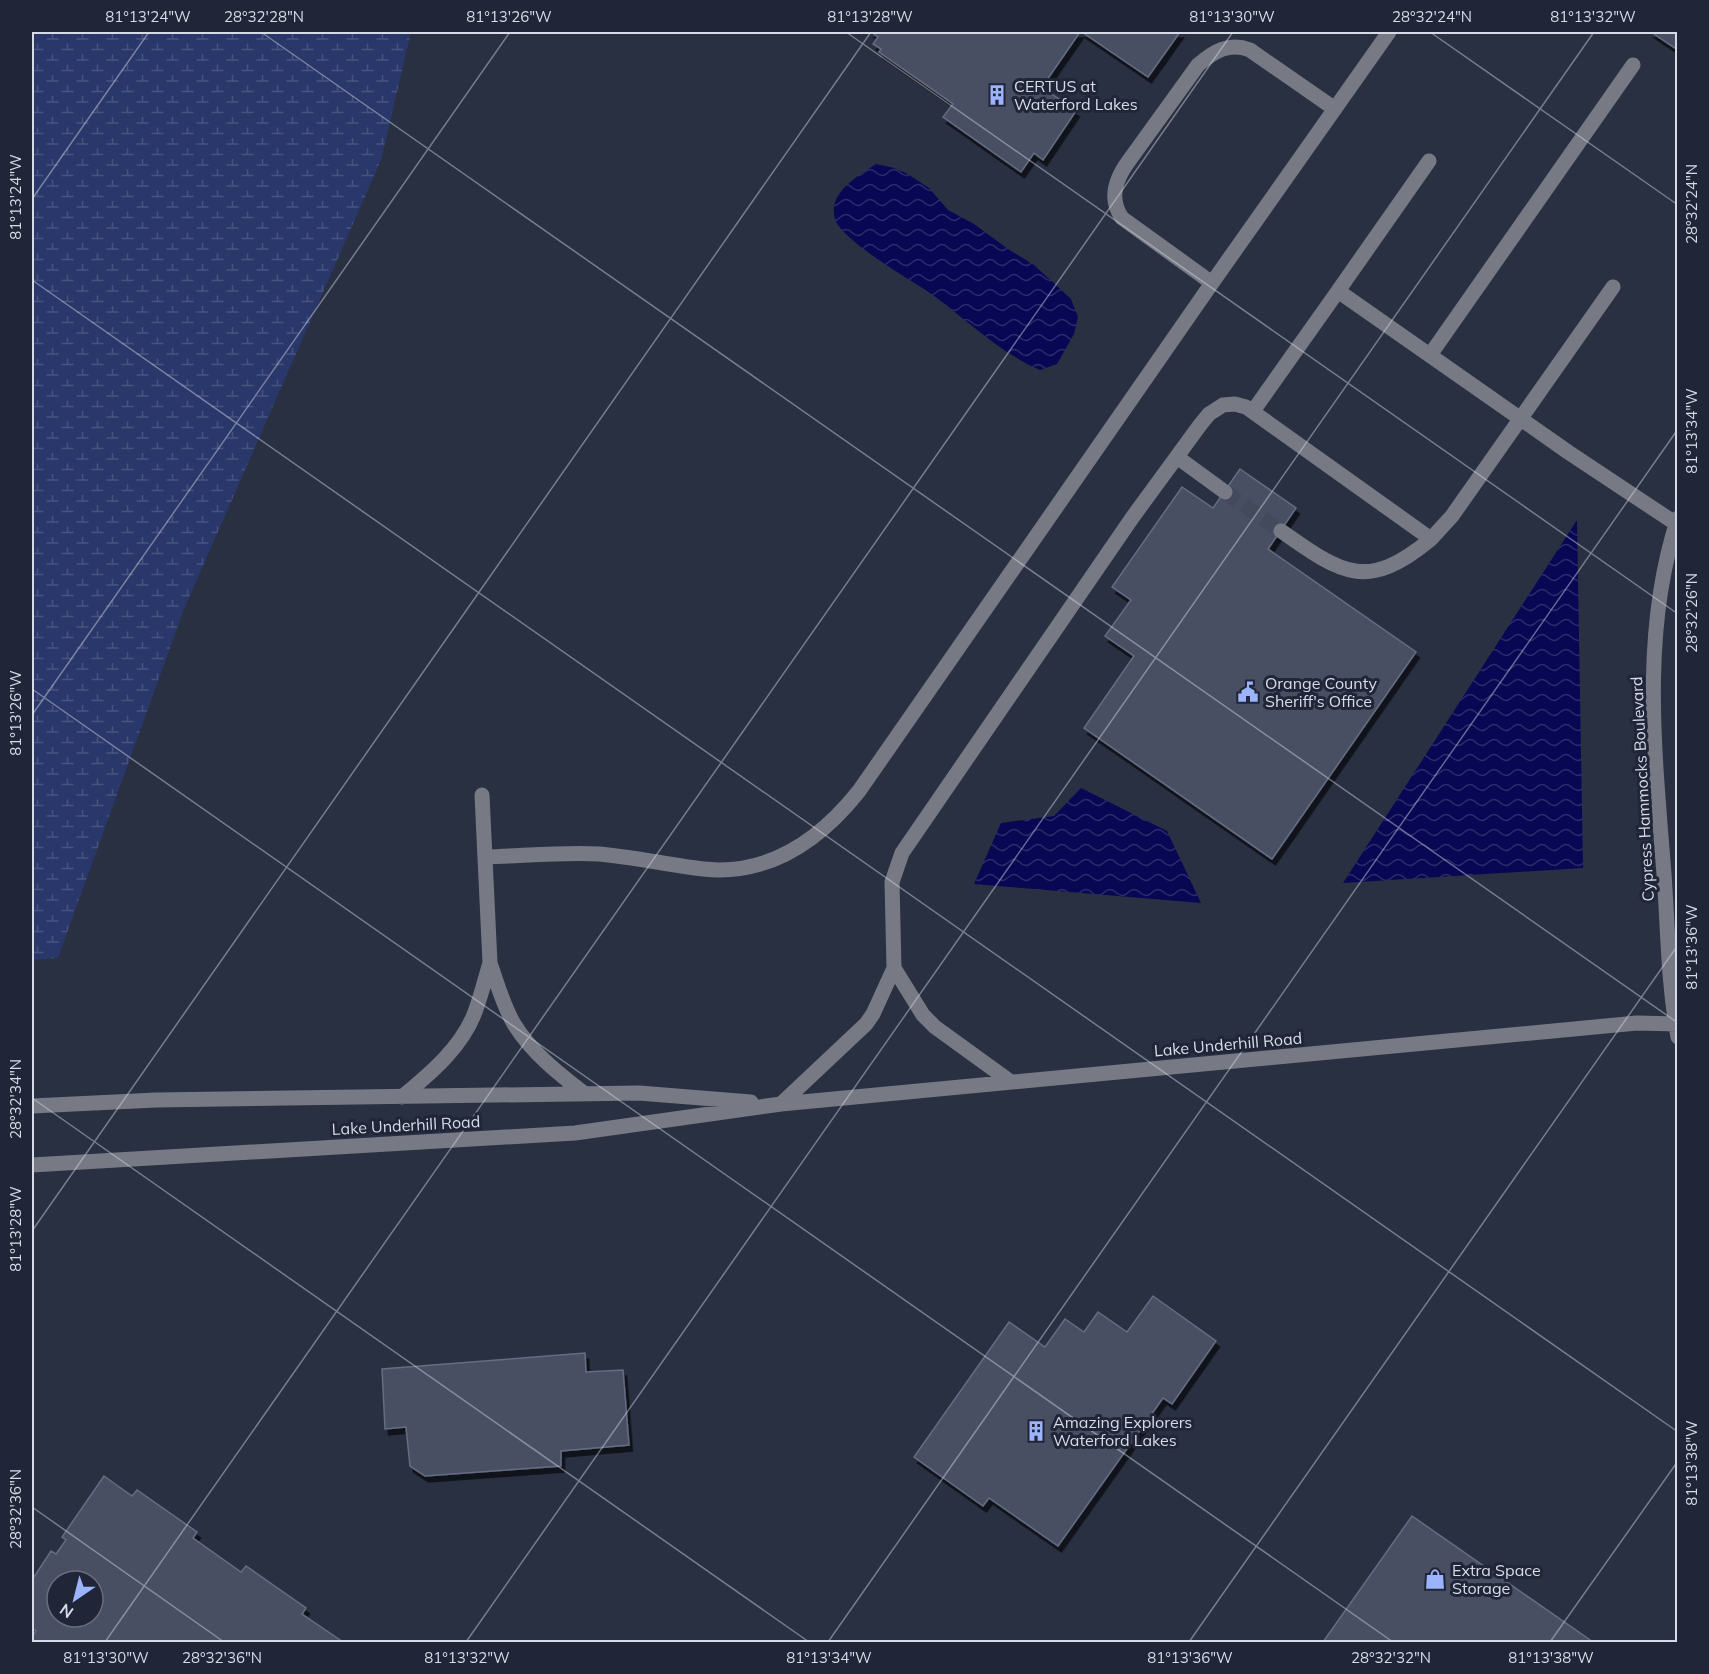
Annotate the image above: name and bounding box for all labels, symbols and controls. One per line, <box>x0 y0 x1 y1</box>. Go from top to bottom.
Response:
text: 81°13'24"W <box>105 7 191 26</box>
text: 28°32'28"N <box>224 7 304 26</box>
text: 81°13'26"W <box>466 7 552 26</box>
text: 81°13'28"W <box>827 7 913 26</box>
text: 81°13'30"W <box>1189 7 1275 26</box>
text: 28°32'24"N <box>1392 7 1472 26</box>
text: 81°13'32"W <box>1550 7 1636 26</box>
place label: CERTUS at Waterford Lakes <box>1014 76 1138 114</box>
building icon: CERTUS at Waterford Lakes <box>985 83 1009 107</box>
text: 81°13'24"W <box>6 154 25 240</box>
text: 28°32'24"N <box>1682 164 1701 244</box>
text: 81°13'34"W <box>1682 388 1701 474</box>
text: 28°32'26"N <box>1682 573 1701 653</box>
text: 81°13'26"W <box>6 670 25 756</box>
place label: Orange County Sheriff's Office <box>1265 673 1377 711</box>
street label: Cypress Hammocks Boulevard <box>1626 676 1658 902</box>
public building icon: Orange County Sheriff's Office <box>1236 680 1260 704</box>
text: 81°13'36"W <box>1682 904 1701 990</box>
street label: Lake Underhill Road <box>1153 1028 1303 1060</box>
text: 28°32'34"N <box>6 1059 25 1139</box>
street label: Lake Underhill Road <box>331 1111 481 1139</box>
text: 81°13'28"W <box>6 1186 25 1272</box>
place label: Amazing Explorers Waterford Lakes <box>1053 1412 1192 1450</box>
building icon: Amazing Explorers Waterford Lakes <box>1024 1419 1048 1443</box>
text: 81°13'38"W <box>1682 1420 1701 1506</box>
text: 28°32'36"N <box>6 1469 25 1549</box>
place label: Extra Space Storage <box>1452 1560 1541 1598</box>
shop icon: Extra Space Storage <box>1423 1567 1447 1591</box>
north arrow <box>45 1569 105 1629</box>
text: N <box>56 1600 77 1623</box>
text: 81°13'30"W <box>63 1648 149 1667</box>
text: 28°32'36"N <box>182 1648 262 1667</box>
text: 81°13'32"W <box>424 1648 510 1667</box>
text: 81°13'34"W <box>786 1648 872 1667</box>
text: 81°13'36"W <box>1147 1648 1233 1667</box>
text: 28°32'32"N <box>1351 1648 1431 1667</box>
text: 81°13'38"W <box>1508 1648 1594 1667</box>

